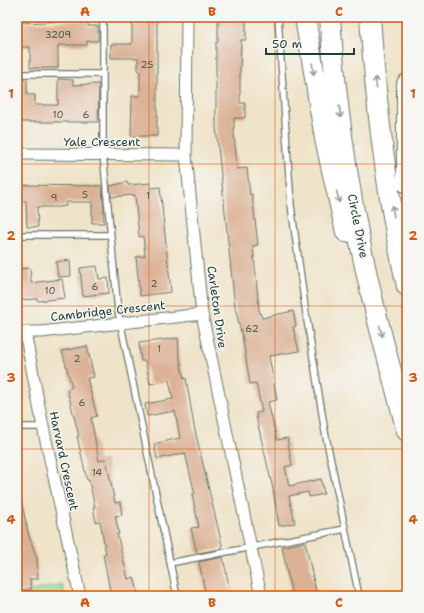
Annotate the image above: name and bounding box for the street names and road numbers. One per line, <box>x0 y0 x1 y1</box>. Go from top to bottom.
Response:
street label: Yale Crescent <box>63 134 141 150</box>
street label: Circle Drive <box>344 193 372 260</box>
street label: Carleton Drive <box>203 265 231 349</box>
street label: Cambridge Crescent <box>50 297 166 325</box>
street label: Harvard Crescent <box>46 410 82 512</box>

